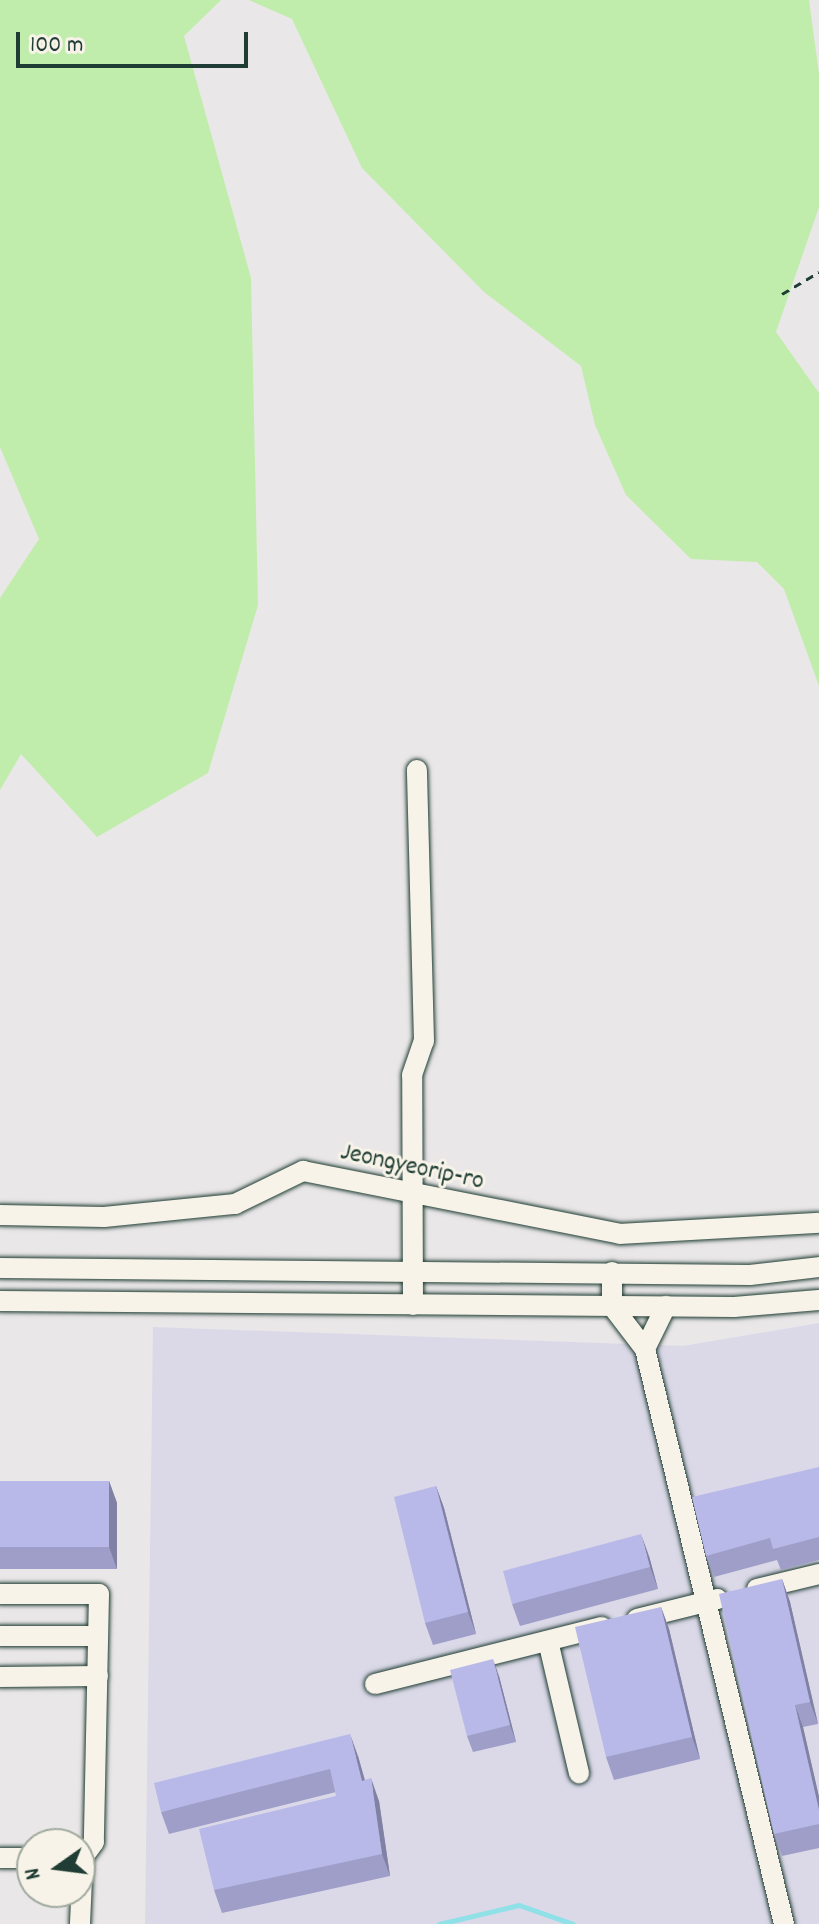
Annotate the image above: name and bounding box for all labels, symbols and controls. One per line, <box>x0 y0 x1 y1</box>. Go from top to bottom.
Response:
scale bar <box>20 16 252 66</box>
text: 100 m <box>30 29 83 63</box>
street label: Jeongyeorip-ro <box>337 1138 487 1198</box>
north arrow <box>16 1828 96 1908</box>
text: N <box>18 1864 51 1882</box>

